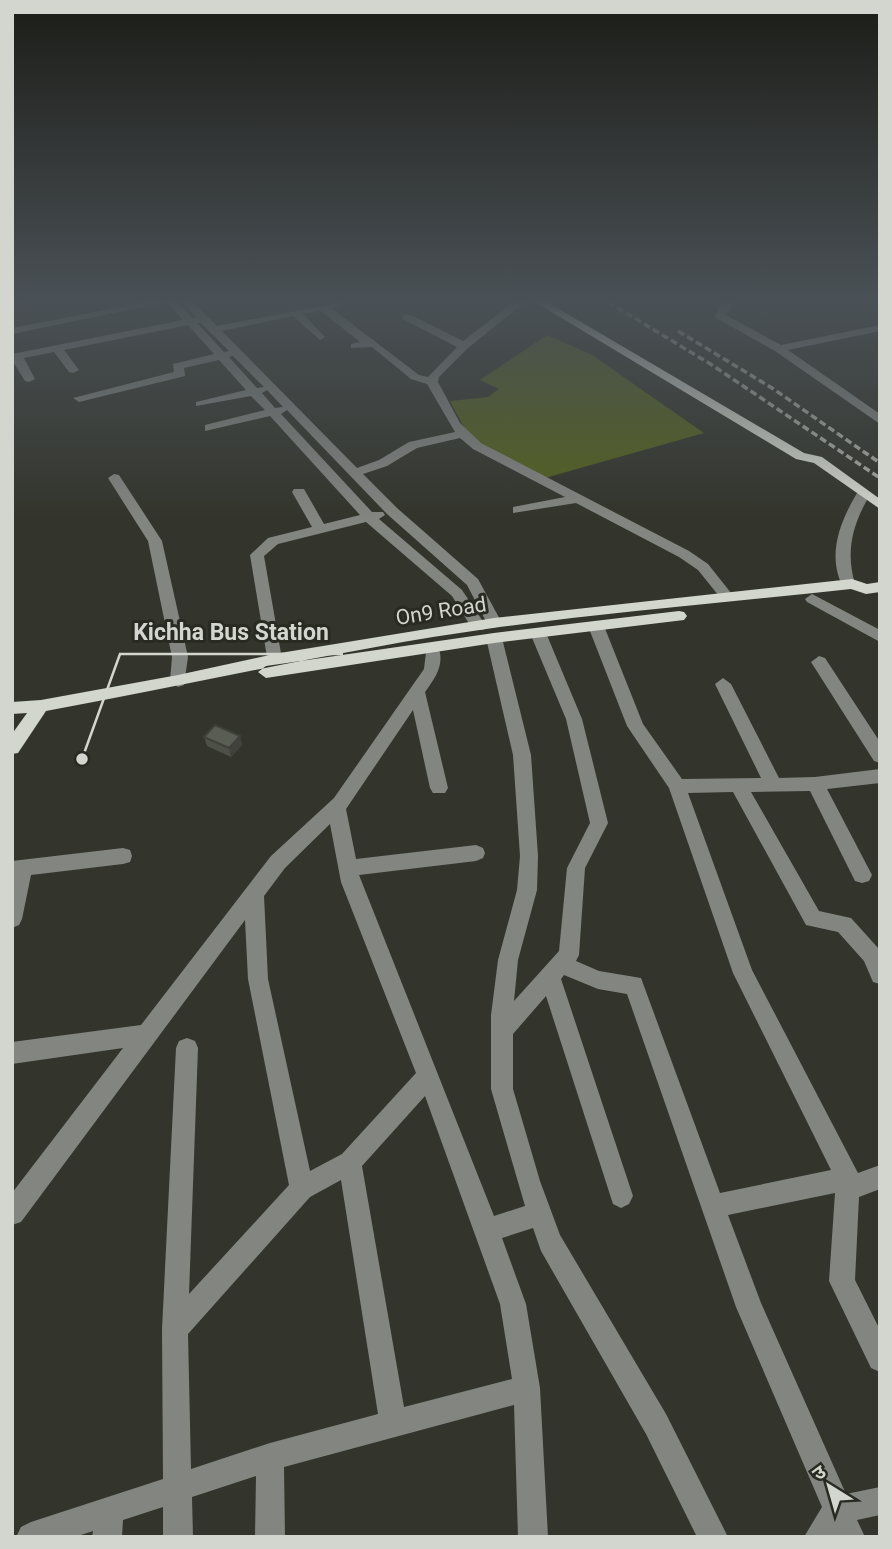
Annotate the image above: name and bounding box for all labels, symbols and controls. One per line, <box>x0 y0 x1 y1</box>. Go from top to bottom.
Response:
street label: On9 Road <box>394 592 488 630</box>
callout: Kichha Bus Station <box>120 610 343 654</box>
text: Kichha Bus Station <box>133 619 329 646</box>
north arrow <box>794 1451 864 1521</box>
text: उ <box>808 1460 831 1485</box>

